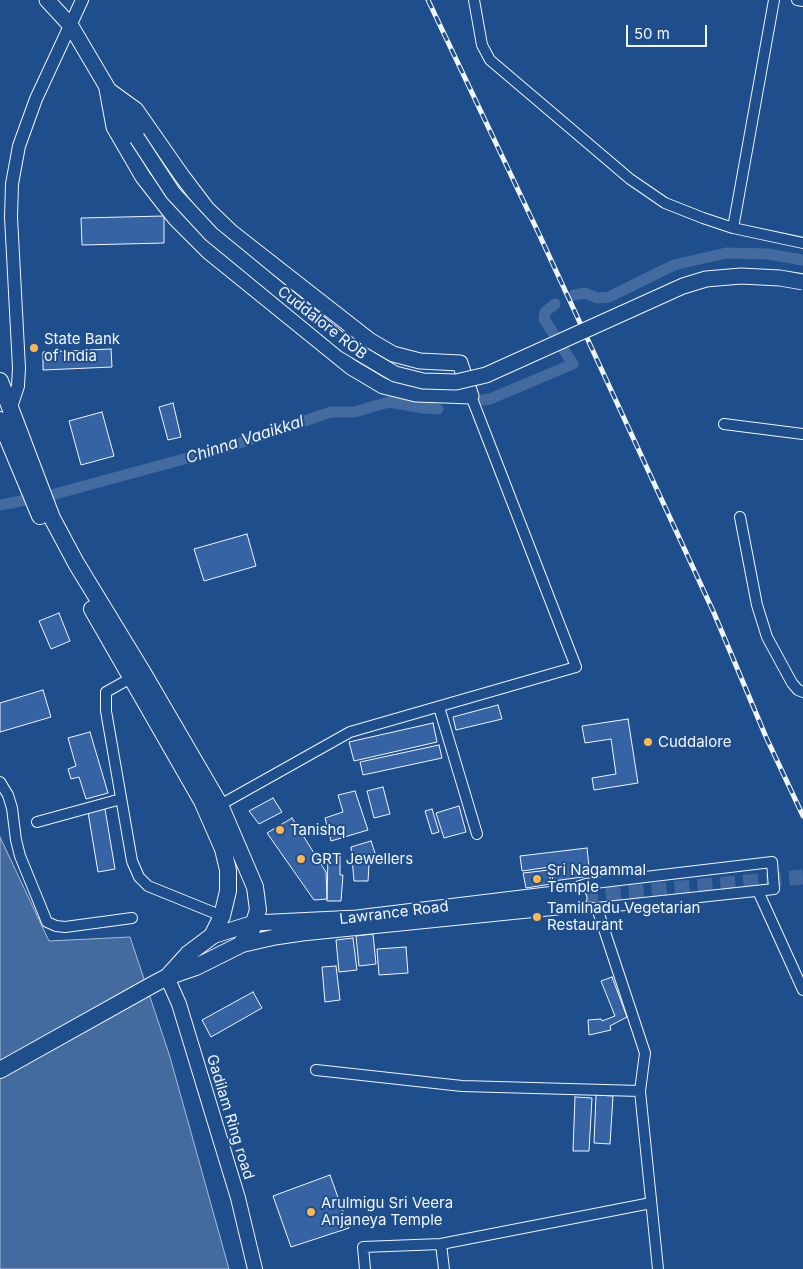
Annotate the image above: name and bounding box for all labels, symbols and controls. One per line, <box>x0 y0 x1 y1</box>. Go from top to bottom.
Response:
scale bar <box>628 15 709 47</box>
text: 50 m <box>634 24 670 43</box>
street label: Cuddalore ROB <box>274 282 370 364</box>
place label: State Bank of India <box>44 330 120 365</box>
marker: State Bank of India <box>28 342 40 354</box>
water label: Chinna Vaaikkal <box>184 412 306 468</box>
place label: Cuddalore <box>658 733 731 751</box>
marker: Cuddalore <box>642 736 654 748</box>
place label: Tanishq <box>290 821 345 839</box>
marker: Tanishq <box>274 824 286 836</box>
place label: GRT Jewellers <box>311 850 413 868</box>
marker: GRT Jewellers <box>295 853 307 865</box>
place label: Sri Nagammal Temple <box>547 861 646 896</box>
marker: Sri Nagammal Temple <box>531 873 543 885</box>
street label: Lawrance Road <box>338 897 450 929</box>
place label: Tamilnadu Vegetarian Restaurant <box>547 899 700 934</box>
marker: Tamilnadu Vegetarian Restaurant <box>531 911 543 923</box>
street label: Gadilam Ring road <box>202 1052 258 1182</box>
place label: Arulmigu Sri Veera Anjaneya Temple <box>321 1194 453 1229</box>
marker: Arulmigu Sri Veera Anjaneya Temple <box>305 1206 317 1218</box>

